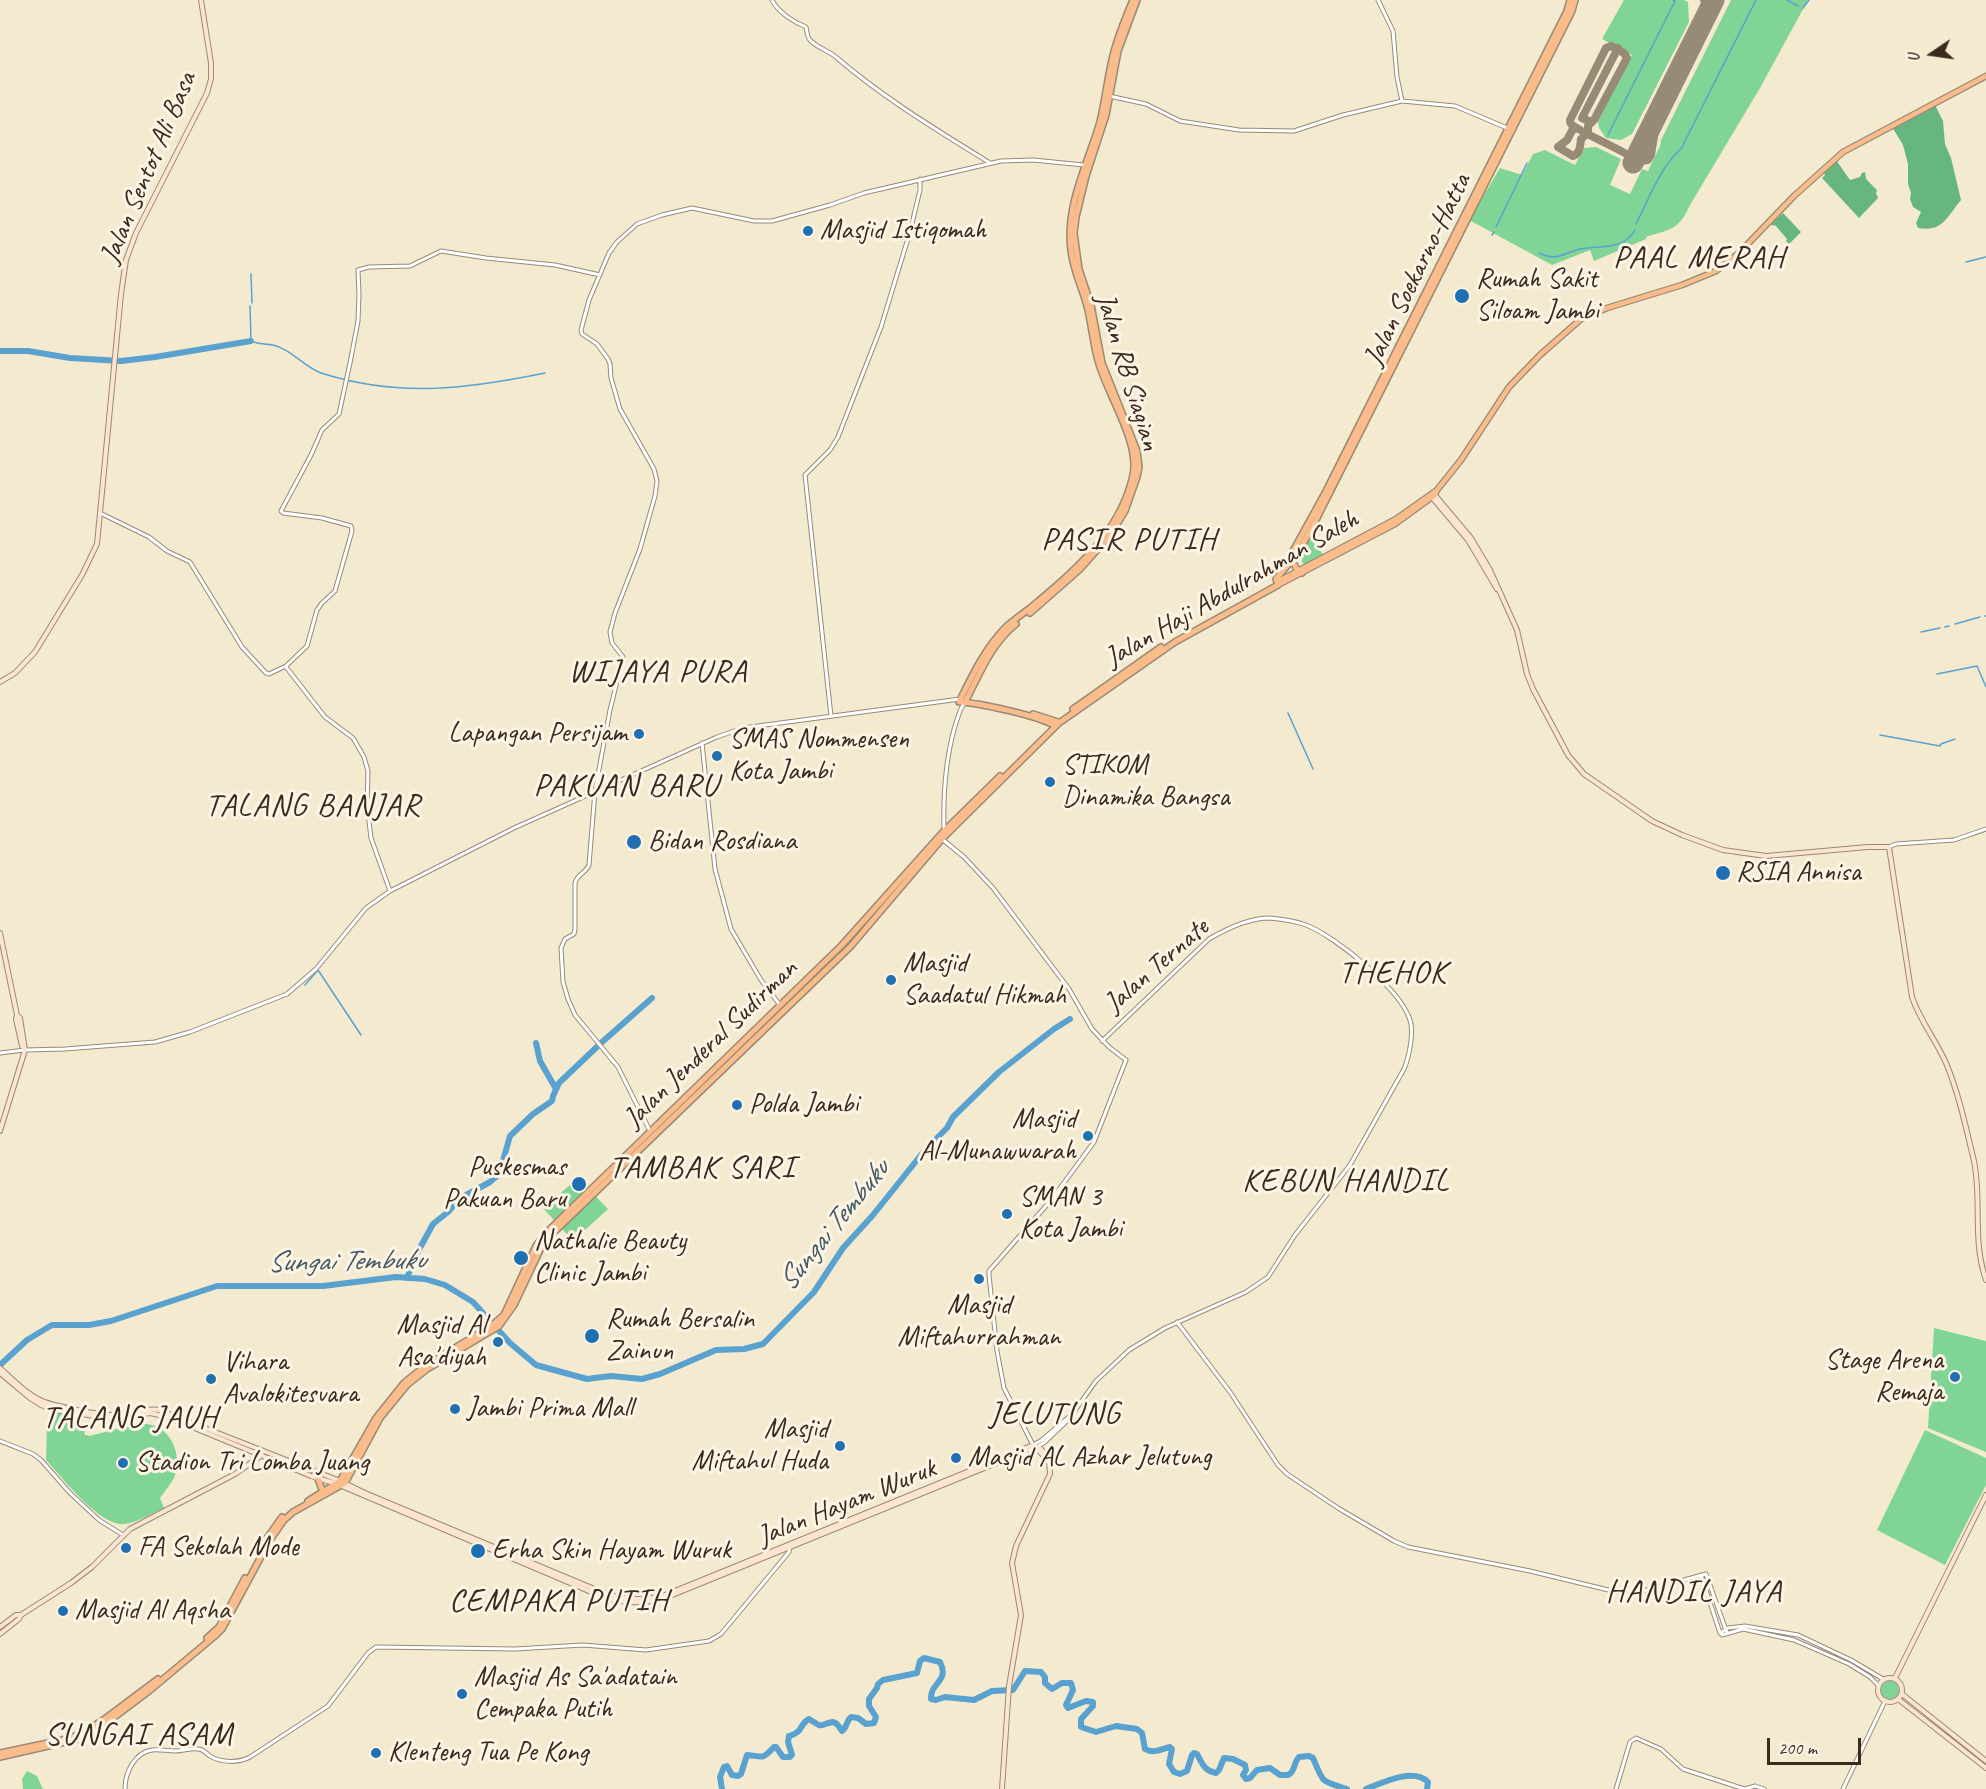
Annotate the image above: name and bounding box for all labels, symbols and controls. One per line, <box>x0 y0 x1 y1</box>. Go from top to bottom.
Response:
north arrow <box>1902 24 1962 84</box>
text: U <box>1904 52 1925 64</box>
street label: Jalan Sentot Ali Basa <box>94 67 204 269</box>
street label: Jalan Soekarno-Hatta <box>1357 169 1479 371</box>
place label: Masjid Istiqomah <box>820 214 986 248</box>
marker: Masjid Istiqomah <box>801 224 815 238</box>
district label: PAAL MERAH <box>1613 240 1785 278</box>
place label: Rumah Sakit Siloam Jambi <box>1476 263 1599 329</box>
marker: Rumah Sakit Siloam Jambi <box>1453 287 1471 305</box>
street label: Jalan RB Siagian <box>1087 289 1167 455</box>
street label: Jalan Haji Abdulrahman Saleh <box>1100 503 1364 675</box>
district label: PASIR PUTIH <box>1042 522 1216 560</box>
district label: WIJAYA PURA <box>569 654 747 692</box>
place label: Lapangan Persijam <box>448 717 627 751</box>
place label: SMAS Nommensen Kota Jambi <box>729 723 909 789</box>
marker: Lapangan Persijam <box>632 727 646 741</box>
marker: SMAS Nommensen Kota Jambi <box>710 749 724 763</box>
place label: STIKOM Dinamika Bangsa <box>1062 749 1229 815</box>
district label: PAKUAN BARU <box>535 768 717 806</box>
marker: STIKOM Dinamika Bangsa <box>1043 775 1057 789</box>
district label: TALANG BANJAR <box>207 788 419 826</box>
place label: Bidan Rosdiana <box>648 825 796 859</box>
marker: Bidan Rosdiana <box>625 833 643 851</box>
place label: RSIA Annisa <box>1736 856 1861 890</box>
marker: RSIA Annisa <box>1714 864 1732 882</box>
street label: Jalan Ternate <box>1098 911 1216 1021</box>
place label: Masjid Saadatul Hikmah <box>903 947 1066 1013</box>
street label: Jalan Jenderal Sudirman <box>617 953 805 1135</box>
district label: THEHOK <box>1339 955 1447 993</box>
marker: Masjid Saadatul Hikmah <box>884 973 898 987</box>
place label: Polda Jambi <box>749 1088 858 1122</box>
marker: Polda Jambi <box>730 1098 744 1112</box>
place label: Masjid Al-Munawwarah <box>919 1103 1076 1169</box>
marker: Masjid Al-Munawwarah <box>1081 1129 1095 1143</box>
district label: TAMBAK SARI <box>610 1150 794 1188</box>
place label: Puskesmas Pakuan Baru <box>443 1151 566 1217</box>
water label: Sungai Tembuku <box>770 1153 898 1299</box>
district label: KEBUN HANDIL <box>1244 1163 1448 1201</box>
marker: Puskesmas Pakuan Baru <box>570 1175 588 1193</box>
place label: SMAN 3 Kota Jambi <box>1019 1181 1122 1247</box>
marker: SMAN 3 Kota Jambi <box>1000 1207 1014 1221</box>
place label: Nathalie Beauty Clinic Jambi <box>534 1225 686 1291</box>
water label: Sungai Tembuku <box>267 1243 425 1281</box>
marker: Nathalie Beauty Clinic Jambi <box>512 1249 530 1267</box>
marker: Masjid Miftahurrahman <box>972 1272 986 1286</box>
place label: Masjid Miftahurrahman <box>898 1289 1060 1355</box>
place label: Rumah Bersalin Zainun <box>606 1303 754 1369</box>
place label: Masjid Al Asa'diyah <box>397 1309 486 1375</box>
marker: Rumah Bersalin Zainun <box>583 1327 601 1345</box>
marker: Masjid Al Asa'diyah <box>491 1335 505 1349</box>
place label: Stage Arena Remaja <box>1825 1344 1943 1410</box>
place label: Vihara Avalokitesvara <box>223 1346 358 1412</box>
marker: Stage Arena Remaja <box>1948 1370 1962 1384</box>
marker: Vihara Avalokitesvara <box>204 1372 218 1386</box>
place label: Jambi Prima Mall <box>467 1392 633 1426</box>
district label: JELUTUNG <box>989 1396 1121 1434</box>
district label: TALANG JAUH <box>43 1400 217 1438</box>
marker: Jambi Prima Mall <box>448 1402 462 1416</box>
place label: Masjid Miftahul Huda <box>692 1413 828 1479</box>
marker: Masjid Miftahul Huda <box>833 1439 847 1453</box>
place label: Masjid AL Azhar Jelutung <box>968 1441 1211 1475</box>
place label: Stadion Tri Lomba Juang <box>135 1446 369 1480</box>
marker: Masjid AL Azhar Jelutung <box>949 1451 963 1465</box>
street label: Jalan Hayam Wuruk <box>753 1452 941 1554</box>
marker: Stadion Tri Lomba Juang <box>116 1456 130 1470</box>
place label: FA Sekolah Mode <box>138 1531 299 1565</box>
place label: Erha Skin Hayam Wuruk <box>492 1534 731 1568</box>
marker: FA Sekolah Mode <box>119 1541 133 1555</box>
marker: Erha Skin Hayam Wuruk <box>469 1542 487 1560</box>
district label: HANDIL JAYA <box>1607 1574 1781 1612</box>
district label: CEMPAKA PUTIH <box>449 1583 669 1621</box>
place label: Masjid Al Aqsha <box>75 1594 230 1628</box>
marker: Masjid Al Aqsha <box>56 1604 70 1618</box>
place label: Masjid As Sa'adatain Cempaka Putih <box>474 1661 677 1727</box>
marker: Masjid As Sa'adatain Cempaka Putih <box>455 1687 469 1701</box>
district label: SUNGAI ASAM <box>45 1717 233 1755</box>
scale bar <box>1770 1726 1864 1764</box>
place label: Klenteng Tua Pe Kong <box>388 1736 588 1770</box>
text: 200 m <box>1778 1737 1817 1759</box>
marker: Klenteng Tua Pe Kong <box>369 1746 383 1760</box>

